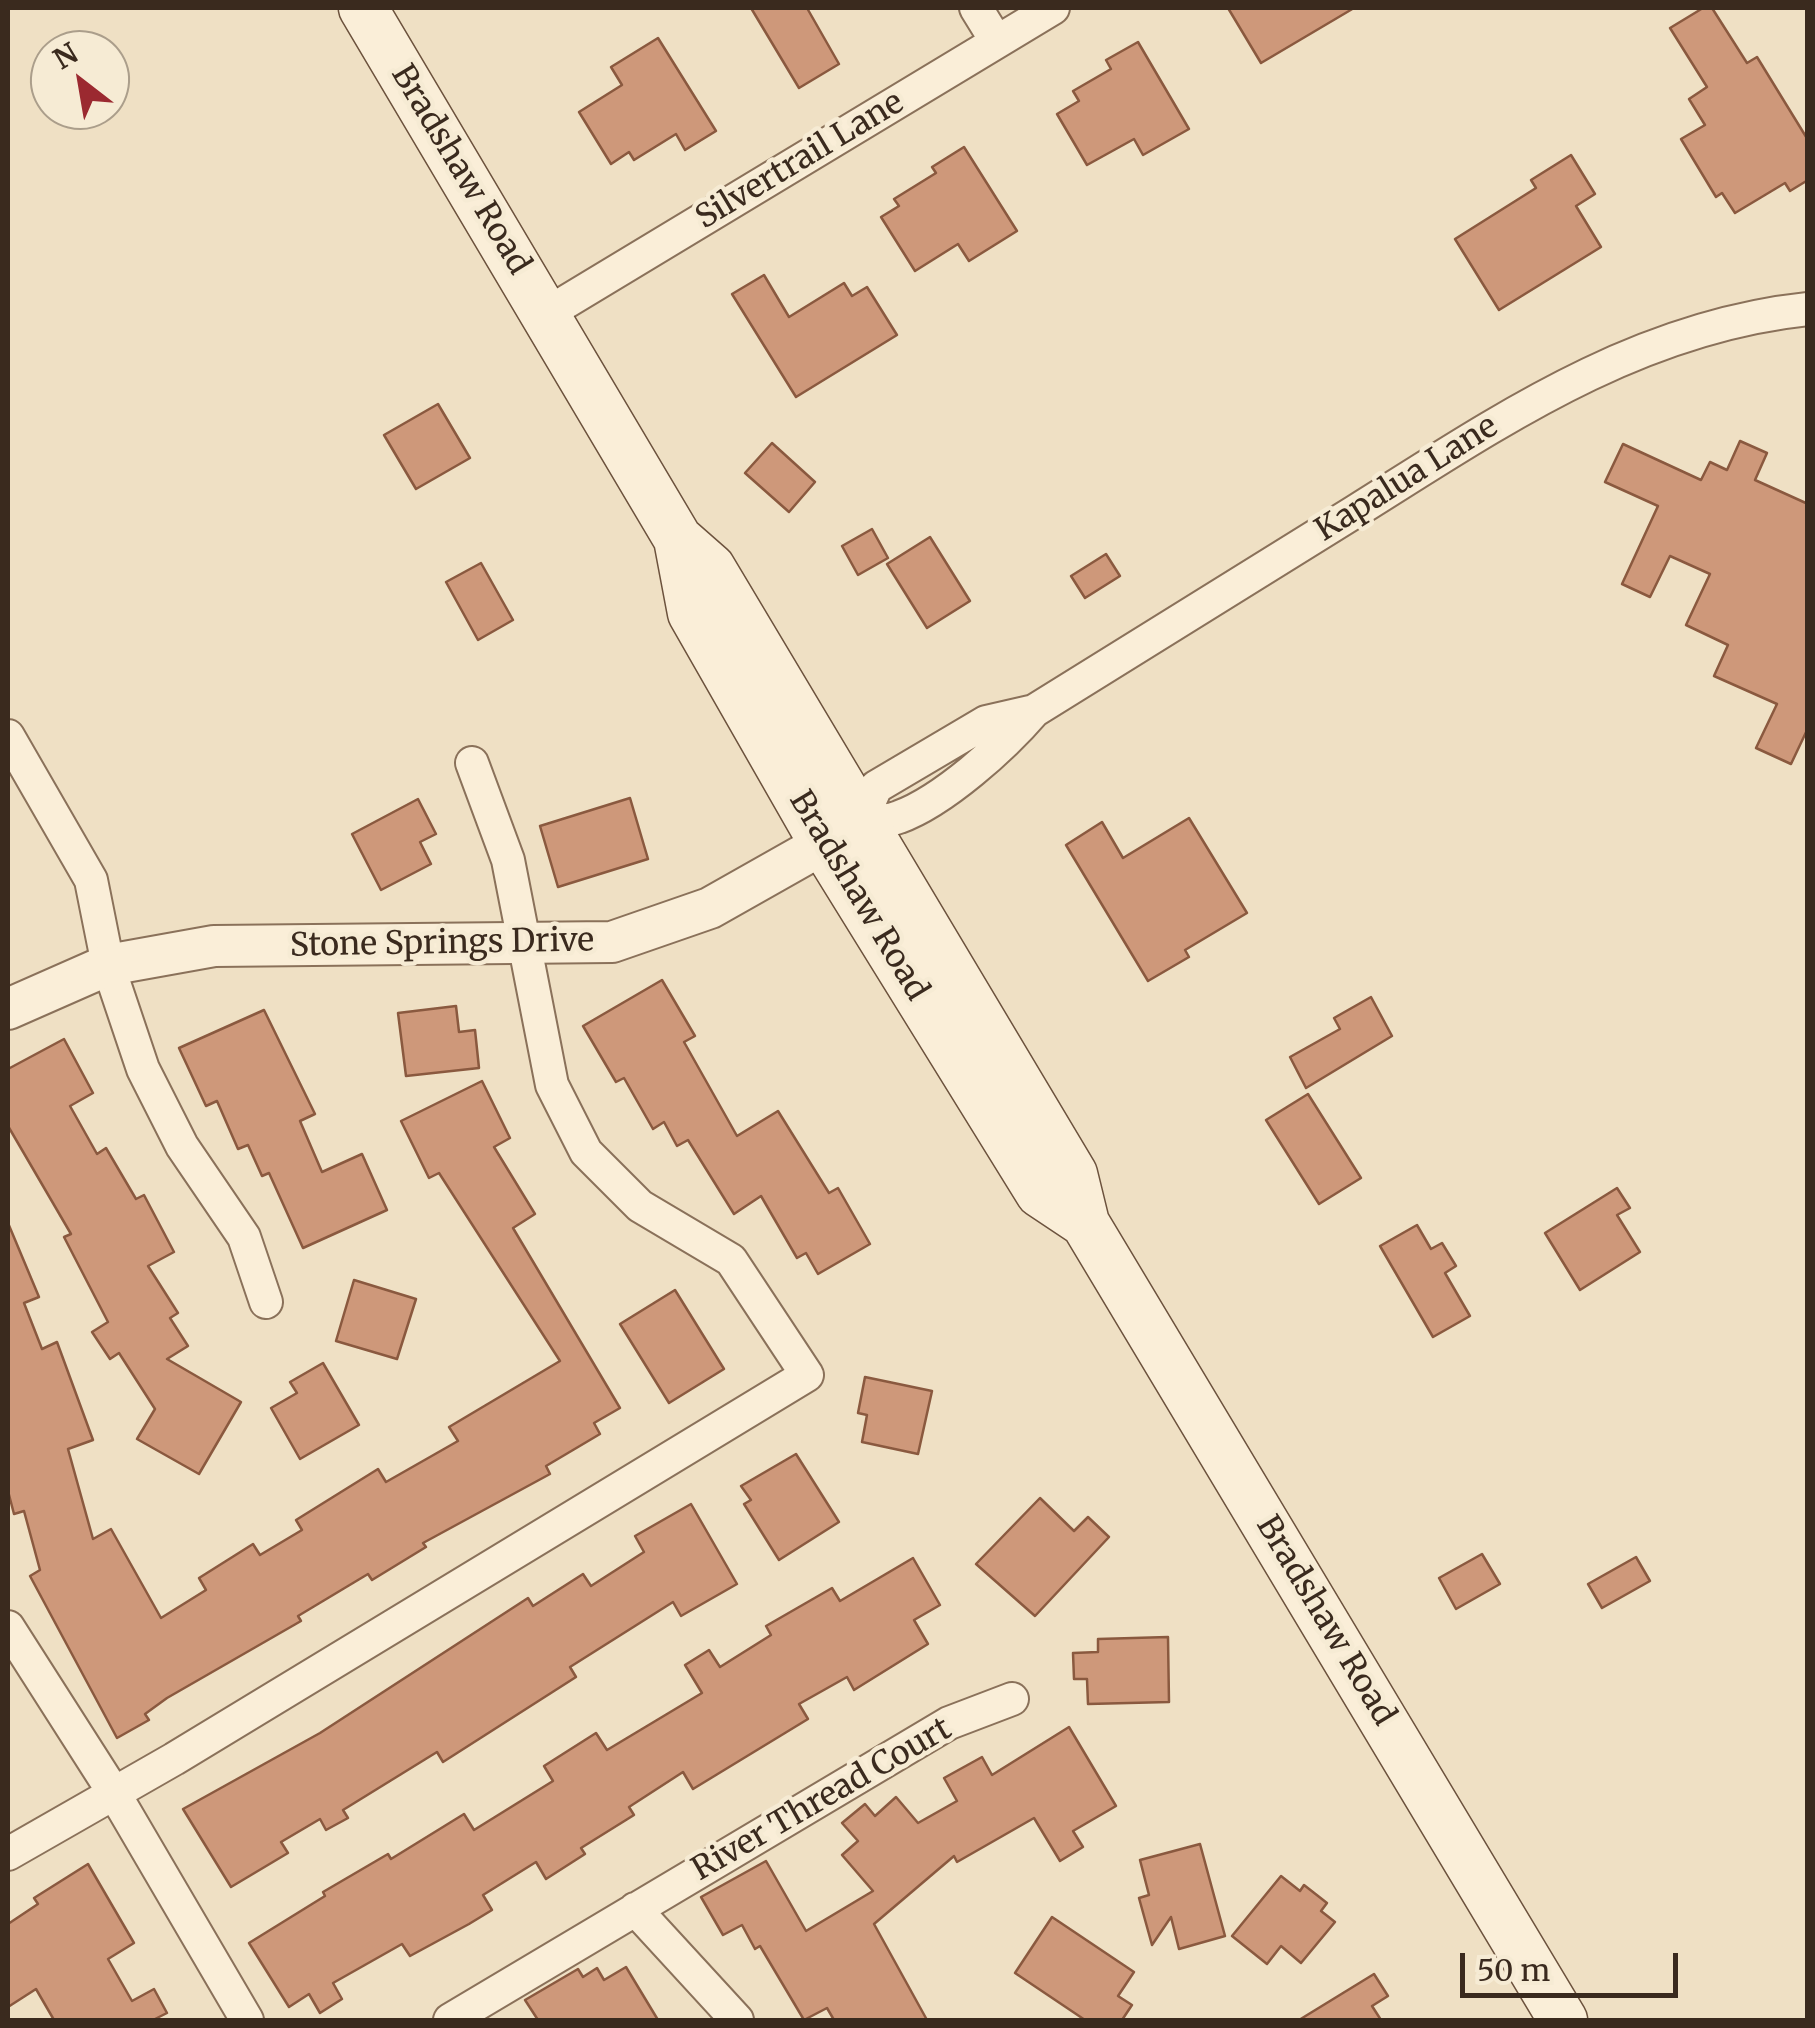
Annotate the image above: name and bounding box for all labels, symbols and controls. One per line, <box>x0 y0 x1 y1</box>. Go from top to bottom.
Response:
north arrow <box>30 30 130 130</box>
text: N <box>47 35 84 77</box>
street label: Bradshaw Road <box>382 58 538 282</box>
street label: Silvertrail Lane <box>689 84 911 238</box>
street label: Kapalua Lane <box>1309 408 1505 550</box>
street label: Bradshaw Road <box>780 784 936 1008</box>
street label: Stone Springs Drive <box>290 922 594 966</box>
street label: Bradshaw Road <box>1247 1509 1403 1733</box>
street label: River Thread Court <box>686 1710 958 1890</box>
scale bar <box>1465 1933 1682 1995</box>
text: 50 m <box>1477 1951 1550 1989</box>

